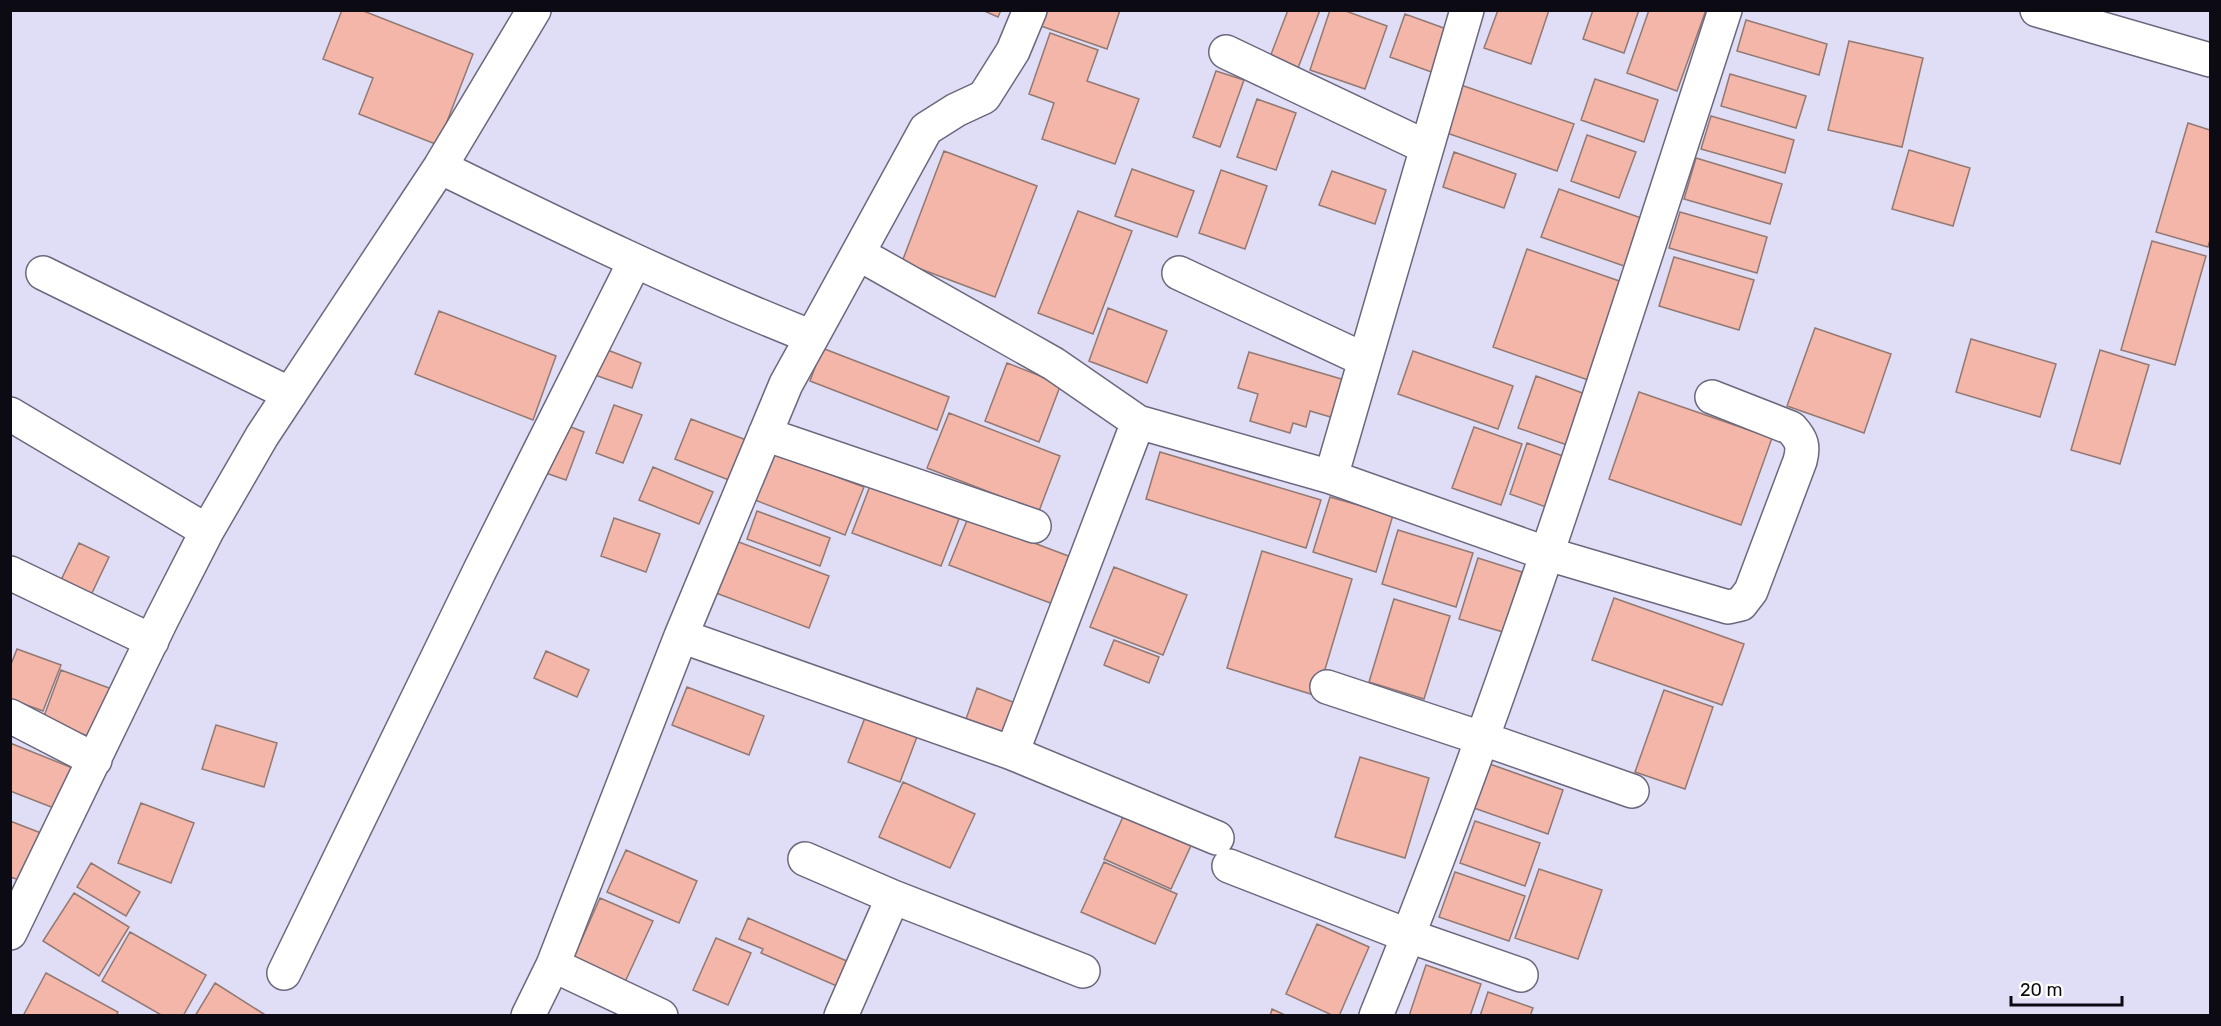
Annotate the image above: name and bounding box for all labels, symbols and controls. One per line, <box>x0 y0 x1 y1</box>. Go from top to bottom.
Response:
scale bar <box>2011 969 2122 1007</box>
text: 20 m <box>2020 979 2062 1001</box>

